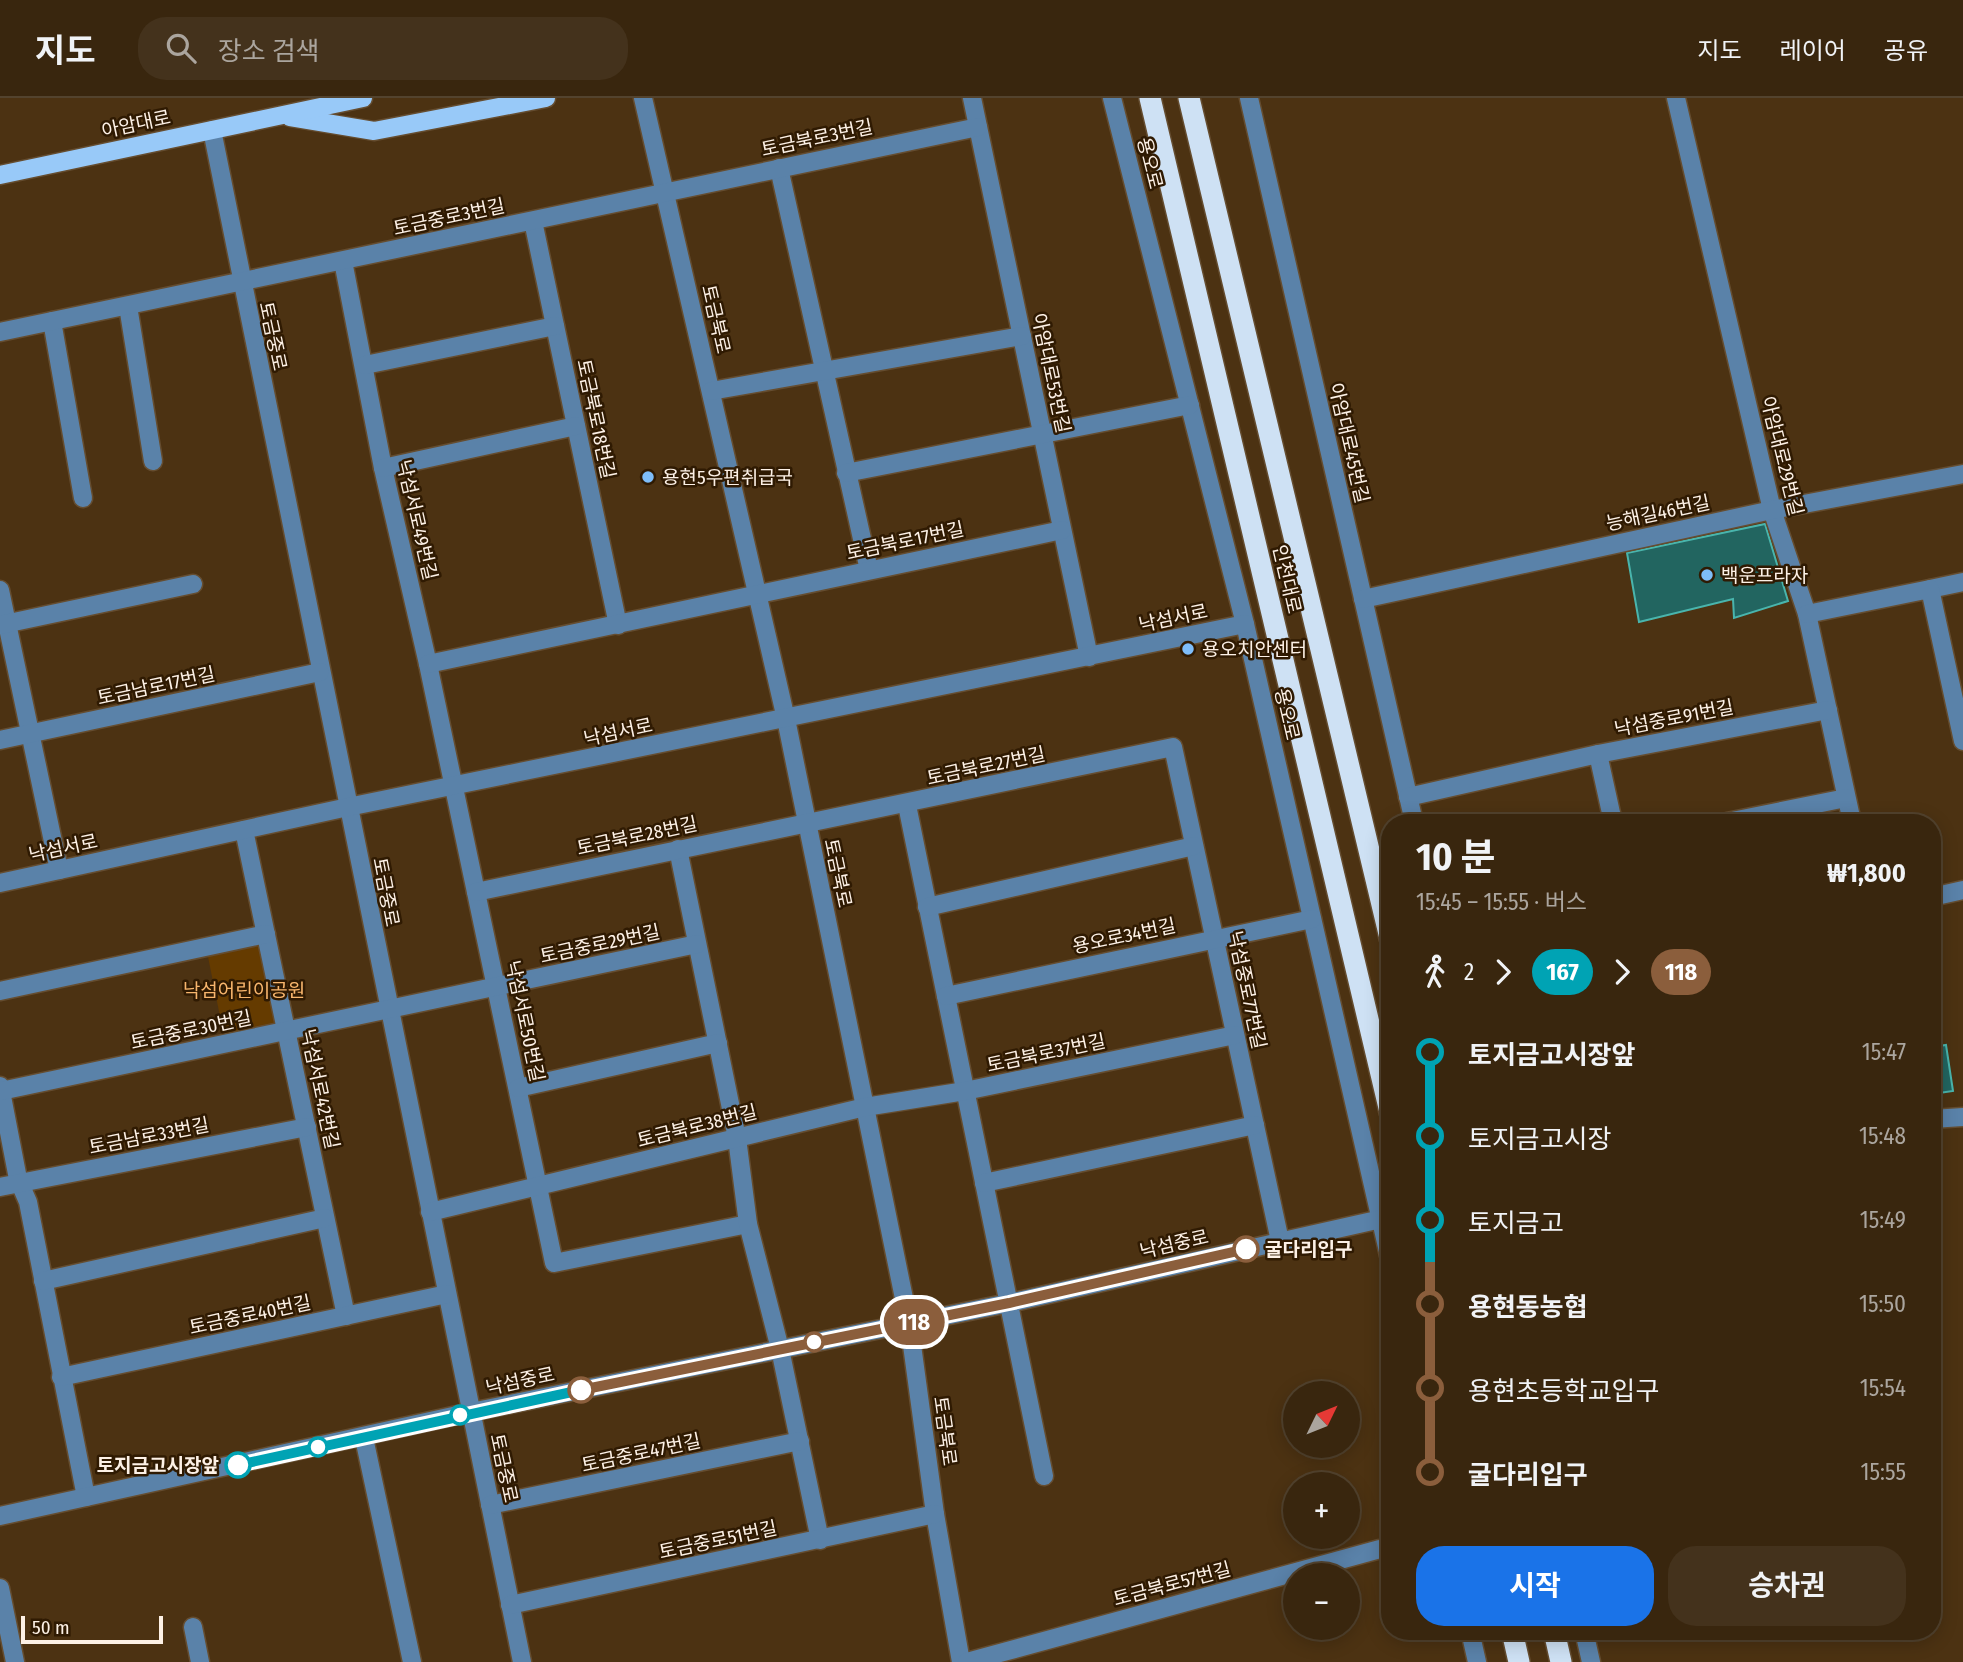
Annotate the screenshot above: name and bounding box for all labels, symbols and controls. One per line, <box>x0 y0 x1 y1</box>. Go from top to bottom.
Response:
search box <box>138 17 628 80</box>
icon: search <box>162 29 200 67</box>
text: 지도 <box>35 31 96 71</box>
text: 장소 검색 <box>218 36 320 67</box>
text: 지도 <box>1697 37 1742 65</box>
text: 레이어 <box>1780 37 1846 65</box>
text: 공유 <box>1884 37 1928 65</box>
street label: 아암대로 <box>99 105 173 143</box>
street label: 토금북로3번길 <box>759 115 875 161</box>
street label: 용오로 <box>1132 135 1168 191</box>
street label: 토금중로3번길 <box>391 194 507 240</box>
street label: 토금북로 <box>697 282 735 356</box>
street label: 토금중로 <box>254 299 292 373</box>
street label: 아암대로53번길 <box>1027 311 1075 435</box>
street label: 토금북로18번길 <box>572 357 620 481</box>
street label: 아암대로45번길 <box>1324 381 1374 505</box>
street label: 아암대로29번길 <box>1756 394 1808 518</box>
street label: 낙섬서로49번길 <box>392 458 442 582</box>
place label: 용현5우편취급국 <box>662 466 793 489</box>
marker: 용현5우편취급국 <box>640 469 656 485</box>
street label: 능해길46번길 <box>1604 491 1712 535</box>
street label: 토금북로17번길 <box>844 517 966 565</box>
street label: 인천대로 <box>1268 542 1306 616</box>
place label: 백운프라자 <box>1721 564 1808 587</box>
marker: 백운프라자 <box>1699 567 1715 583</box>
street label: 낙섬서로 <box>1136 599 1210 637</box>
place label: 용오치안센터 <box>1202 638 1307 661</box>
marker: 용오치안센터 <box>1180 641 1196 657</box>
street label: 토금남로17번길 <box>95 662 217 710</box>
street label: 용오로 <box>1270 686 1304 742</box>
street label: 낙섬중로91번길 <box>1612 695 1736 741</box>
street label: 낙섬서로 <box>581 713 655 751</box>
street label: 토금북로27번길 <box>925 742 1047 790</box>
street label: 토금북로28번길 <box>575 812 699 860</box>
street label: 낙섬서로 <box>26 829 100 867</box>
text: 10 분 <box>1416 834 1496 880</box>
street label: 토금북로 <box>819 836 857 910</box>
street label: 토금중로 <box>368 855 404 929</box>
text: ₩1,800 <box>1827 858 1906 889</box>
text: 15:45 – 15:55 · 버스 <box>1416 888 1587 916</box>
street label: 용오로34번길 <box>1070 914 1178 958</box>
street label: 토금중로29번길 <box>538 920 662 968</box>
street label: 낙섬중로77번길 <box>1223 929 1271 1051</box>
icon: walk <box>1416 953 1454 991</box>
icon: forward <box>1484 953 1522 991</box>
icon: forward <box>1603 953 1641 991</box>
street label: 낙섬서로50번길 <box>501 958 549 1084</box>
text: 2 <box>1464 958 1474 986</box>
text: 167 <box>1546 958 1579 986</box>
text: 118 <box>1665 958 1697 986</box>
park label: 낙섬어린이공원 <box>183 979 305 1002</box>
street label: 토금중로30번길 <box>128 1006 254 1054</box>
street label: 낙섬서로42번길 <box>296 1027 344 1151</box>
street label: 토금북로37번길 <box>984 1029 1108 1077</box>
text: 15:47 <box>1862 1038 1906 1066</box>
text: 토지금고시장앞 <box>1468 1040 1635 1071</box>
street label: 토금북로38번길 <box>635 1100 759 1152</box>
street label: 토금남로33번길 <box>87 1113 211 1159</box>
text: 15:48 <box>1859 1122 1906 1150</box>
text: 토지금고시장 <box>1468 1124 1612 1155</box>
text: 15:49 <box>1860 1206 1906 1234</box>
text: 토지금고 <box>1468 1208 1564 1239</box>
street label: 낙섬중로 <box>1137 1225 1211 1263</box>
marker: 굴다리입구 <box>1233 1236 1259 1262</box>
place label: 굴다리입구 <box>1265 1238 1352 1261</box>
text: 15:50 <box>1859 1290 1906 1318</box>
street label: 토금중로40번길 <box>187 1291 313 1339</box>
text: 용현동농협 <box>1468 1292 1588 1323</box>
line badge: 118 <box>874 1299 954 1345</box>
text: 118 <box>898 1308 930 1336</box>
unlabelled marker <box>804 1332 824 1352</box>
street label: 낙섬중로 <box>483 1362 557 1400</box>
text: 15:54 <box>1860 1374 1906 1402</box>
text: 용현초등학교입구 <box>1468 1376 1659 1407</box>
unlabelled marker <box>568 1377 594 1403</box>
north arrow <box>1283 1381 1360 1458</box>
map controls <box>1283 1381 1360 1640</box>
street label: 토금북로 <box>929 1395 961 1467</box>
unlabelled marker <box>450 1405 470 1425</box>
street label: 토금중로47번길 <box>579 1429 703 1477</box>
street label: 토금중로 <box>485 1431 523 1505</box>
unlabelled marker <box>308 1437 328 1457</box>
marker: 토지금고시장앞 <box>225 1452 251 1478</box>
place label: 토지금고시장앞 <box>97 1454 219 1477</box>
text: 15:55 <box>1861 1458 1906 1486</box>
text: 굴다리입구 <box>1468 1460 1588 1491</box>
button: + <box>1283 1472 1360 1549</box>
street label: 토금중로51번길 <box>657 1516 779 1564</box>
button: 시작 <box>1416 1546 1654 1626</box>
button: 승차권 <box>1668 1546 1906 1626</box>
street label: 토금북로57번길 <box>1111 1557 1233 1611</box>
button: − <box>1283 1563 1360 1640</box>
scale bar <box>21 1613 163 1645</box>
text: 50 m <box>32 1616 70 1639</box>

